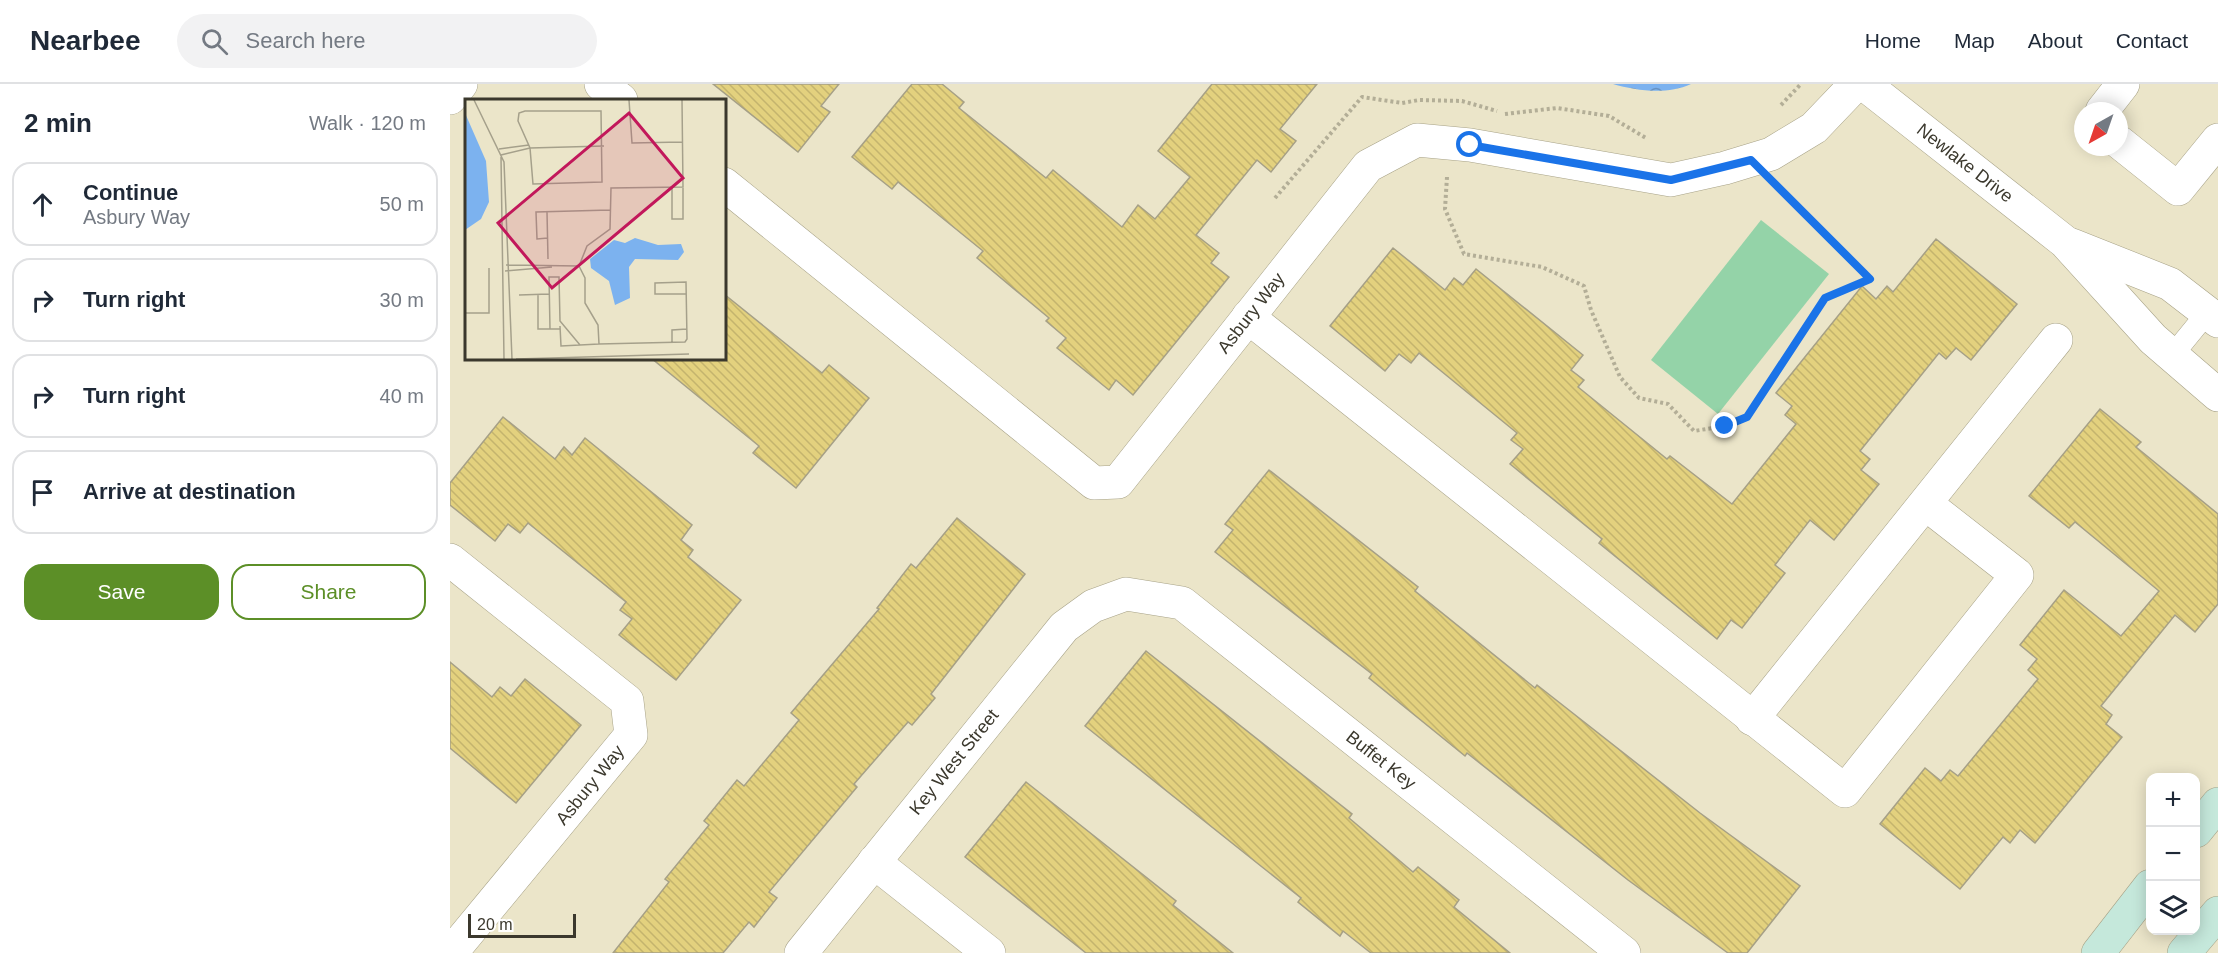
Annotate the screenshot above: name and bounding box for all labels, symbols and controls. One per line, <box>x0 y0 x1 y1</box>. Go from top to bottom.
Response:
search box <box>177 14 597 68</box>
text: Nearbee <box>30 25 141 56</box>
icon: search <box>198 25 231 58</box>
text: Search here <box>246 28 365 53</box>
text: Home <box>1865 29 1921 52</box>
text: Map <box>1954 29 1995 52</box>
text: About <box>2028 29 2083 52</box>
text: Contact <box>2116 29 2188 52</box>
inset map <box>465 99 726 360</box>
north arrow <box>2074 102 2128 156</box>
text: 2 min <box>24 108 92 138</box>
text: Walk · 120 m <box>309 112 426 134</box>
street label: Newlake Drive <box>1913 119 2017 207</box>
route start <box>1456 131 1482 157</box>
text: Continue <box>83 180 178 205</box>
icon: ahead <box>26 188 59 221</box>
text: 50 m <box>380 193 424 215</box>
text: Asbury Way <box>83 206 190 228</box>
street label: Asbury Way <box>1213 269 1289 357</box>
icon: right <box>26 284 59 317</box>
text: Turn right <box>83 287 185 312</box>
text: 30 m <box>380 289 424 311</box>
icon: right <box>26 380 59 413</box>
text: Turn right <box>83 383 185 408</box>
text: 40 m <box>380 385 424 407</box>
route end <box>1711 412 1737 438</box>
icon: arrive <box>26 476 59 509</box>
text: Arrive at destination <box>83 479 296 504</box>
button: Save <box>24 564 219 620</box>
button: Share <box>231 564 426 620</box>
street label: Key West Street <box>905 705 1003 819</box>
street label: Buffet Key <box>1342 727 1420 793</box>
street label: Asbury Way <box>552 741 628 829</box>
map controls <box>2146 773 2200 935</box>
button: + <box>2146 773 2200 827</box>
button: − <box>2146 827 2200 881</box>
button: layers <box>2146 881 2200 935</box>
scale bar <box>468 911 576 938</box>
text: 20 m <box>477 916 513 933</box>

